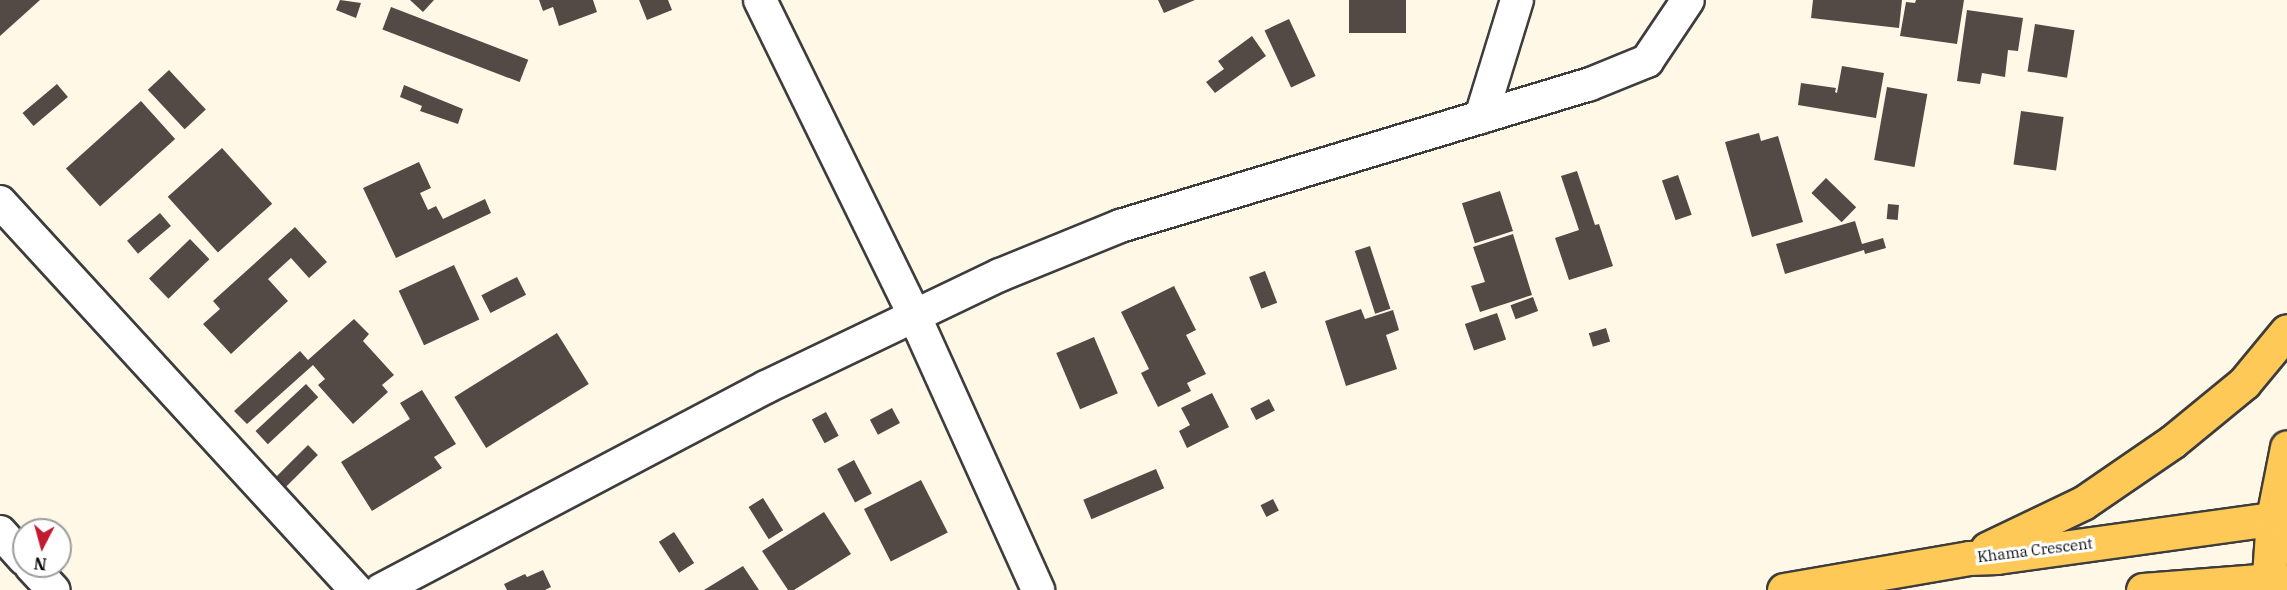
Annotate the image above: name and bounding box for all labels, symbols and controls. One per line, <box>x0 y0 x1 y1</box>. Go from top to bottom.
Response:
north arrow <box>12 518 72 578</box>
street label: Khama Crescent <box>1976 534 2094 566</box>
text: N <box>33 553 48 575</box>

